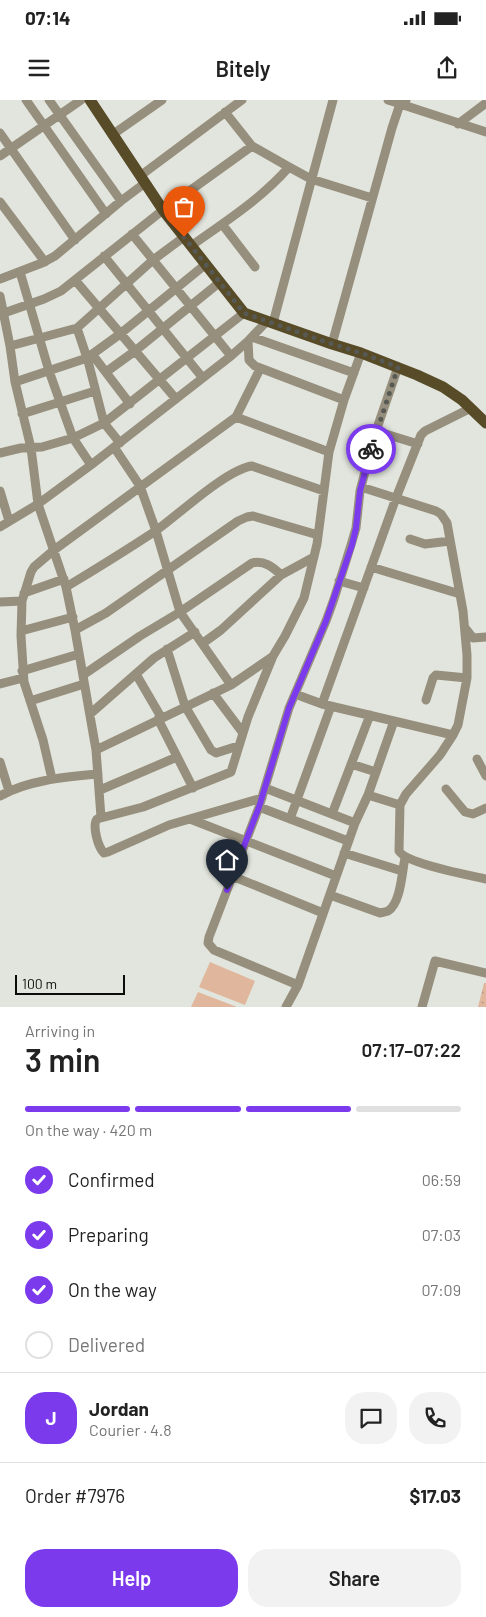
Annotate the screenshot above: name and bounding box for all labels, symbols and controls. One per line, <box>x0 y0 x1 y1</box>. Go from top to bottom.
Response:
text: 07:14 <box>25 6 70 29</box>
icon: menu <box>25 54 53 82</box>
icon: share <box>433 54 461 82</box>
text: Bitely <box>215 55 271 81</box>
pin <box>163 186 205 237</box>
icon: bag <box>170 193 198 221</box>
courier <box>346 424 396 474</box>
icon: bike <box>357 435 385 463</box>
pin <box>206 839 248 890</box>
icon: home <box>213 846 241 874</box>
scale bar <box>15 972 125 995</box>
text: 100 m <box>22 975 57 992</box>
text: Arriving in <box>25 1021 95 1040</box>
text: 07:17–07:22 <box>362 1038 461 1061</box>
text: 3 min <box>25 1040 101 1078</box>
text: On the way · 420 m <box>25 1120 152 1139</box>
icon: check <box>25 1166 53 1194</box>
text: Confirmed <box>68 1168 155 1191</box>
text: 06:59 <box>422 1170 461 1189</box>
icon: check <box>25 1221 53 1249</box>
text: Preparing <box>68 1223 149 1246</box>
text: 07:03 <box>422 1225 461 1244</box>
icon: check <box>25 1276 53 1304</box>
text: On the way <box>68 1278 157 1301</box>
text: 07:09 <box>422 1280 461 1299</box>
text: Delivered <box>68 1333 145 1356</box>
button: chat <box>345 1392 397 1444</box>
button: phone <box>409 1392 461 1444</box>
text: Jordan <box>89 1397 149 1420</box>
text: J <box>45 1406 57 1429</box>
text: Courier · 4.8 <box>89 1420 172 1439</box>
text: Order #7976 <box>25 1484 125 1507</box>
text: $17.03 <box>410 1484 461 1507</box>
button: Help <box>25 1549 238 1607</box>
button: Share <box>248 1549 461 1607</box>

